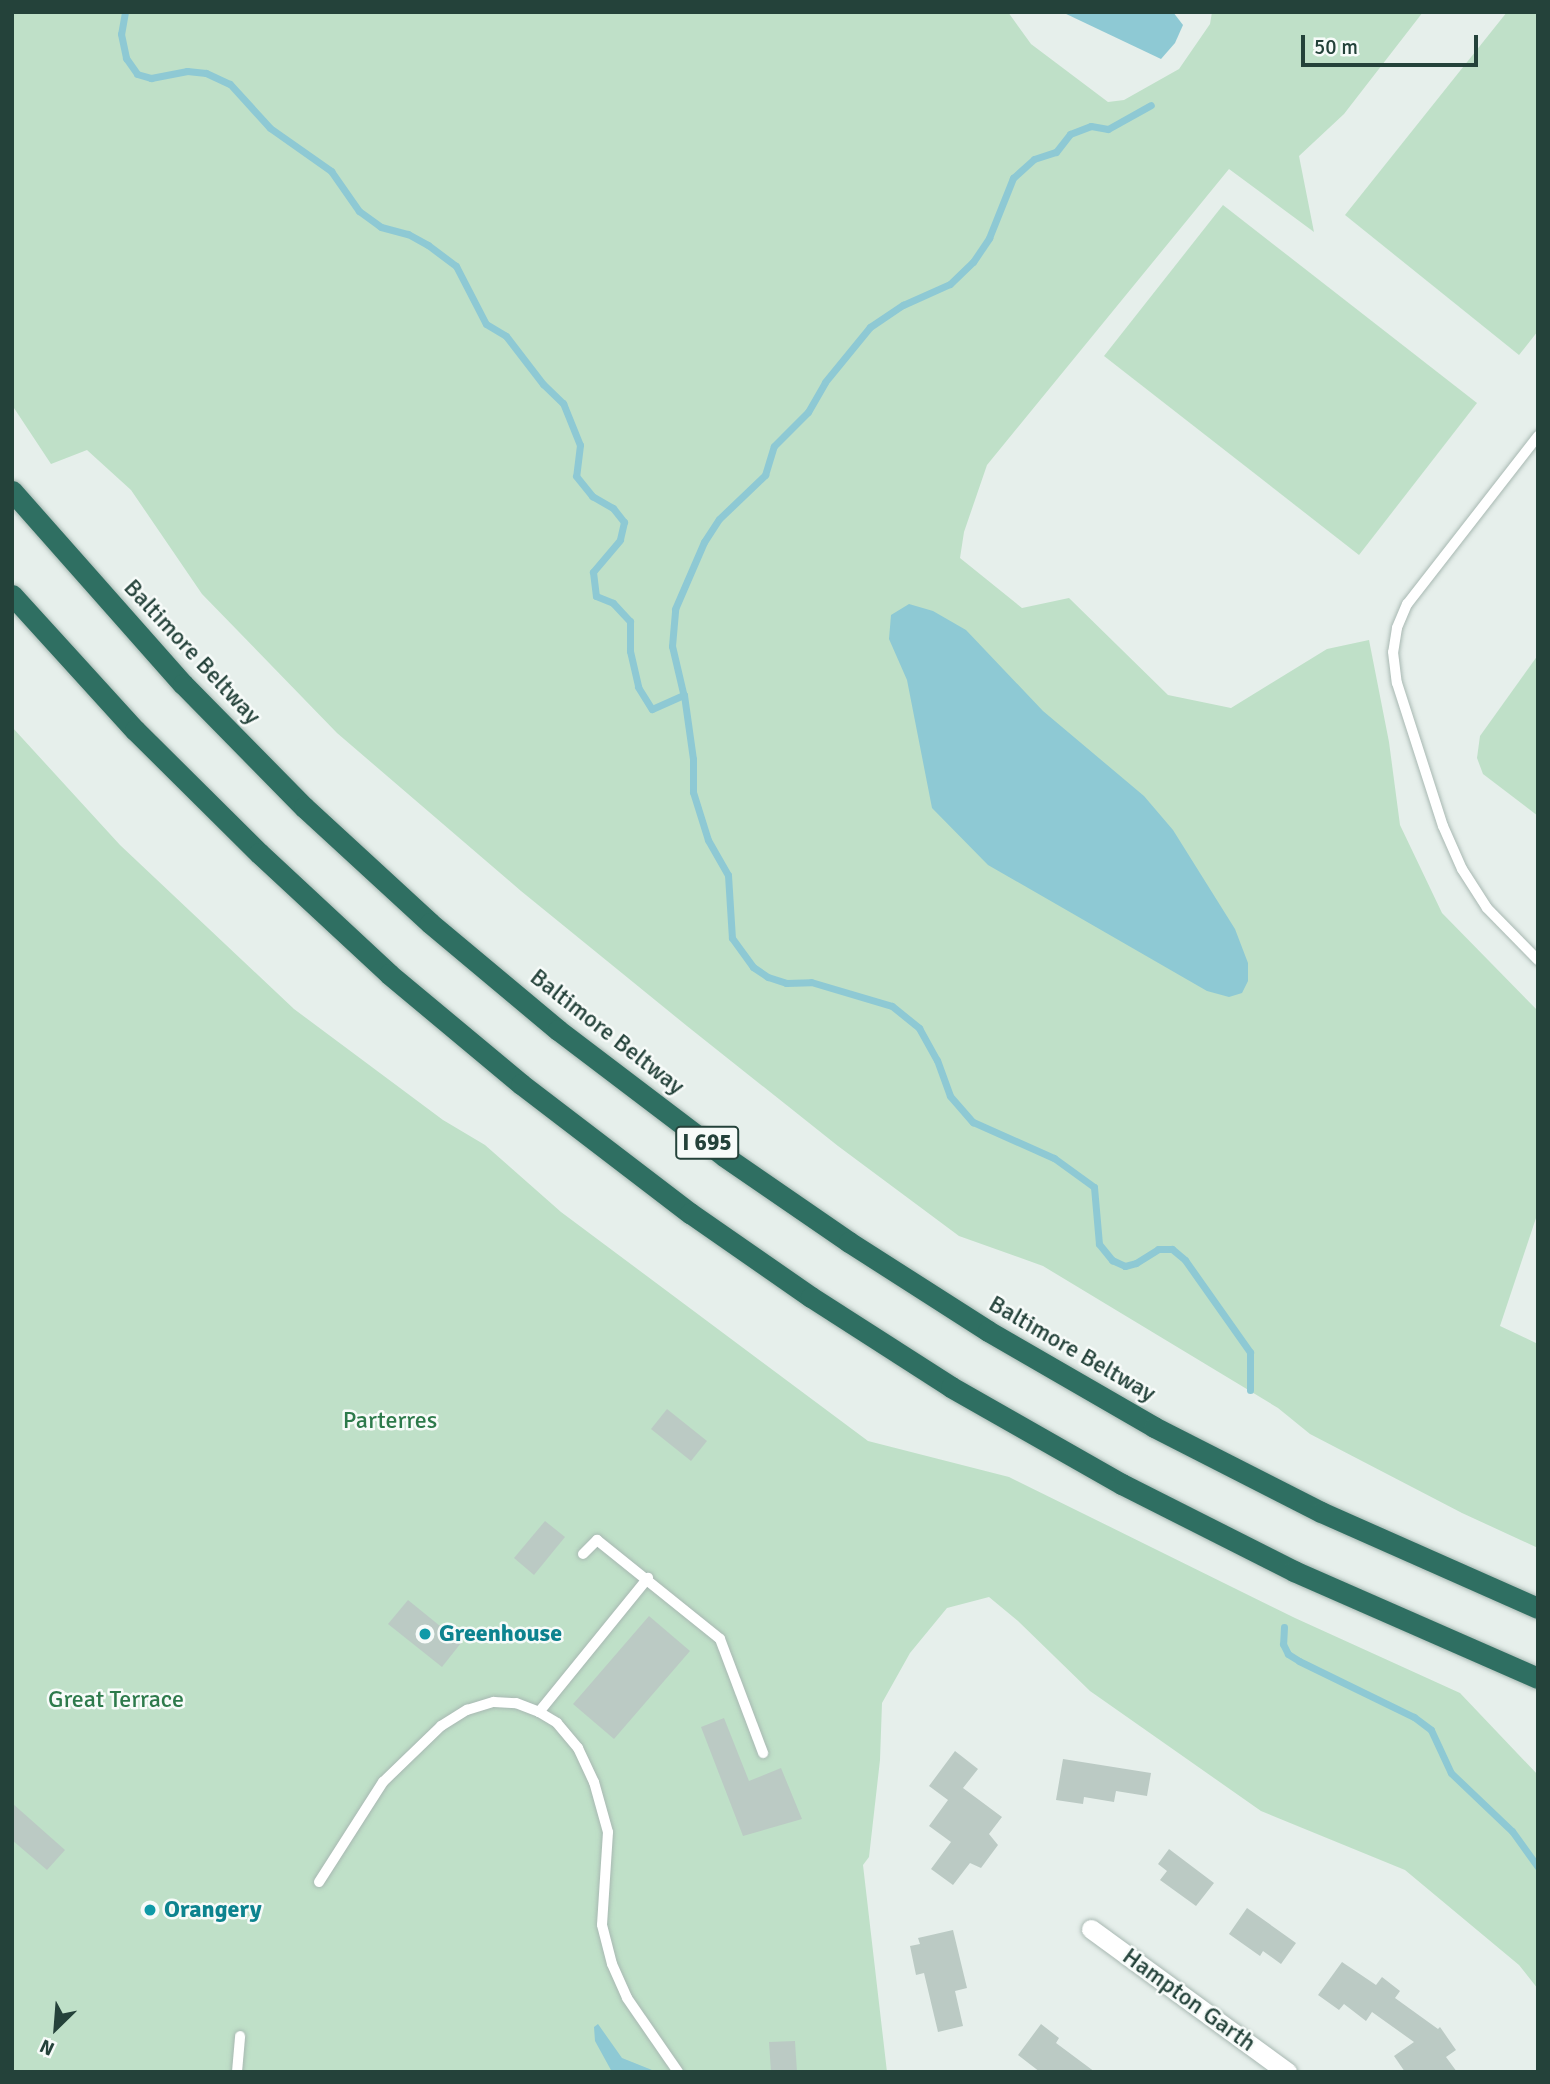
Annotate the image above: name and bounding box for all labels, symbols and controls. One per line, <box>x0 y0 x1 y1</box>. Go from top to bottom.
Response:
scale bar <box>1305 21 1482 65</box>
text: 50 m <box>1314 34 1358 60</box>
street label: Baltimore Beltway <box>117 574 267 730</box>
street label: Baltimore Beltway <box>524 963 690 1101</box>
road number: I 695 <box>674 1124 740 1162</box>
street label: Baltimore Beltway <box>984 1290 1160 1408</box>
park label: Parterres <box>343 1407 437 1435</box>
place label: Greenhouse <box>439 1620 562 1648</box>
marker: Greenhouse <box>417 1626 433 1642</box>
park label: Great Terrace <box>48 1686 184 1714</box>
place label: Orangery <box>164 1896 262 1924</box>
marker: Orangery <box>142 1902 158 1918</box>
street label: Hampton Garth <box>1117 1942 1261 2058</box>
north arrow <box>21 1993 91 2063</box>
text: N <box>36 2033 58 2061</box>

